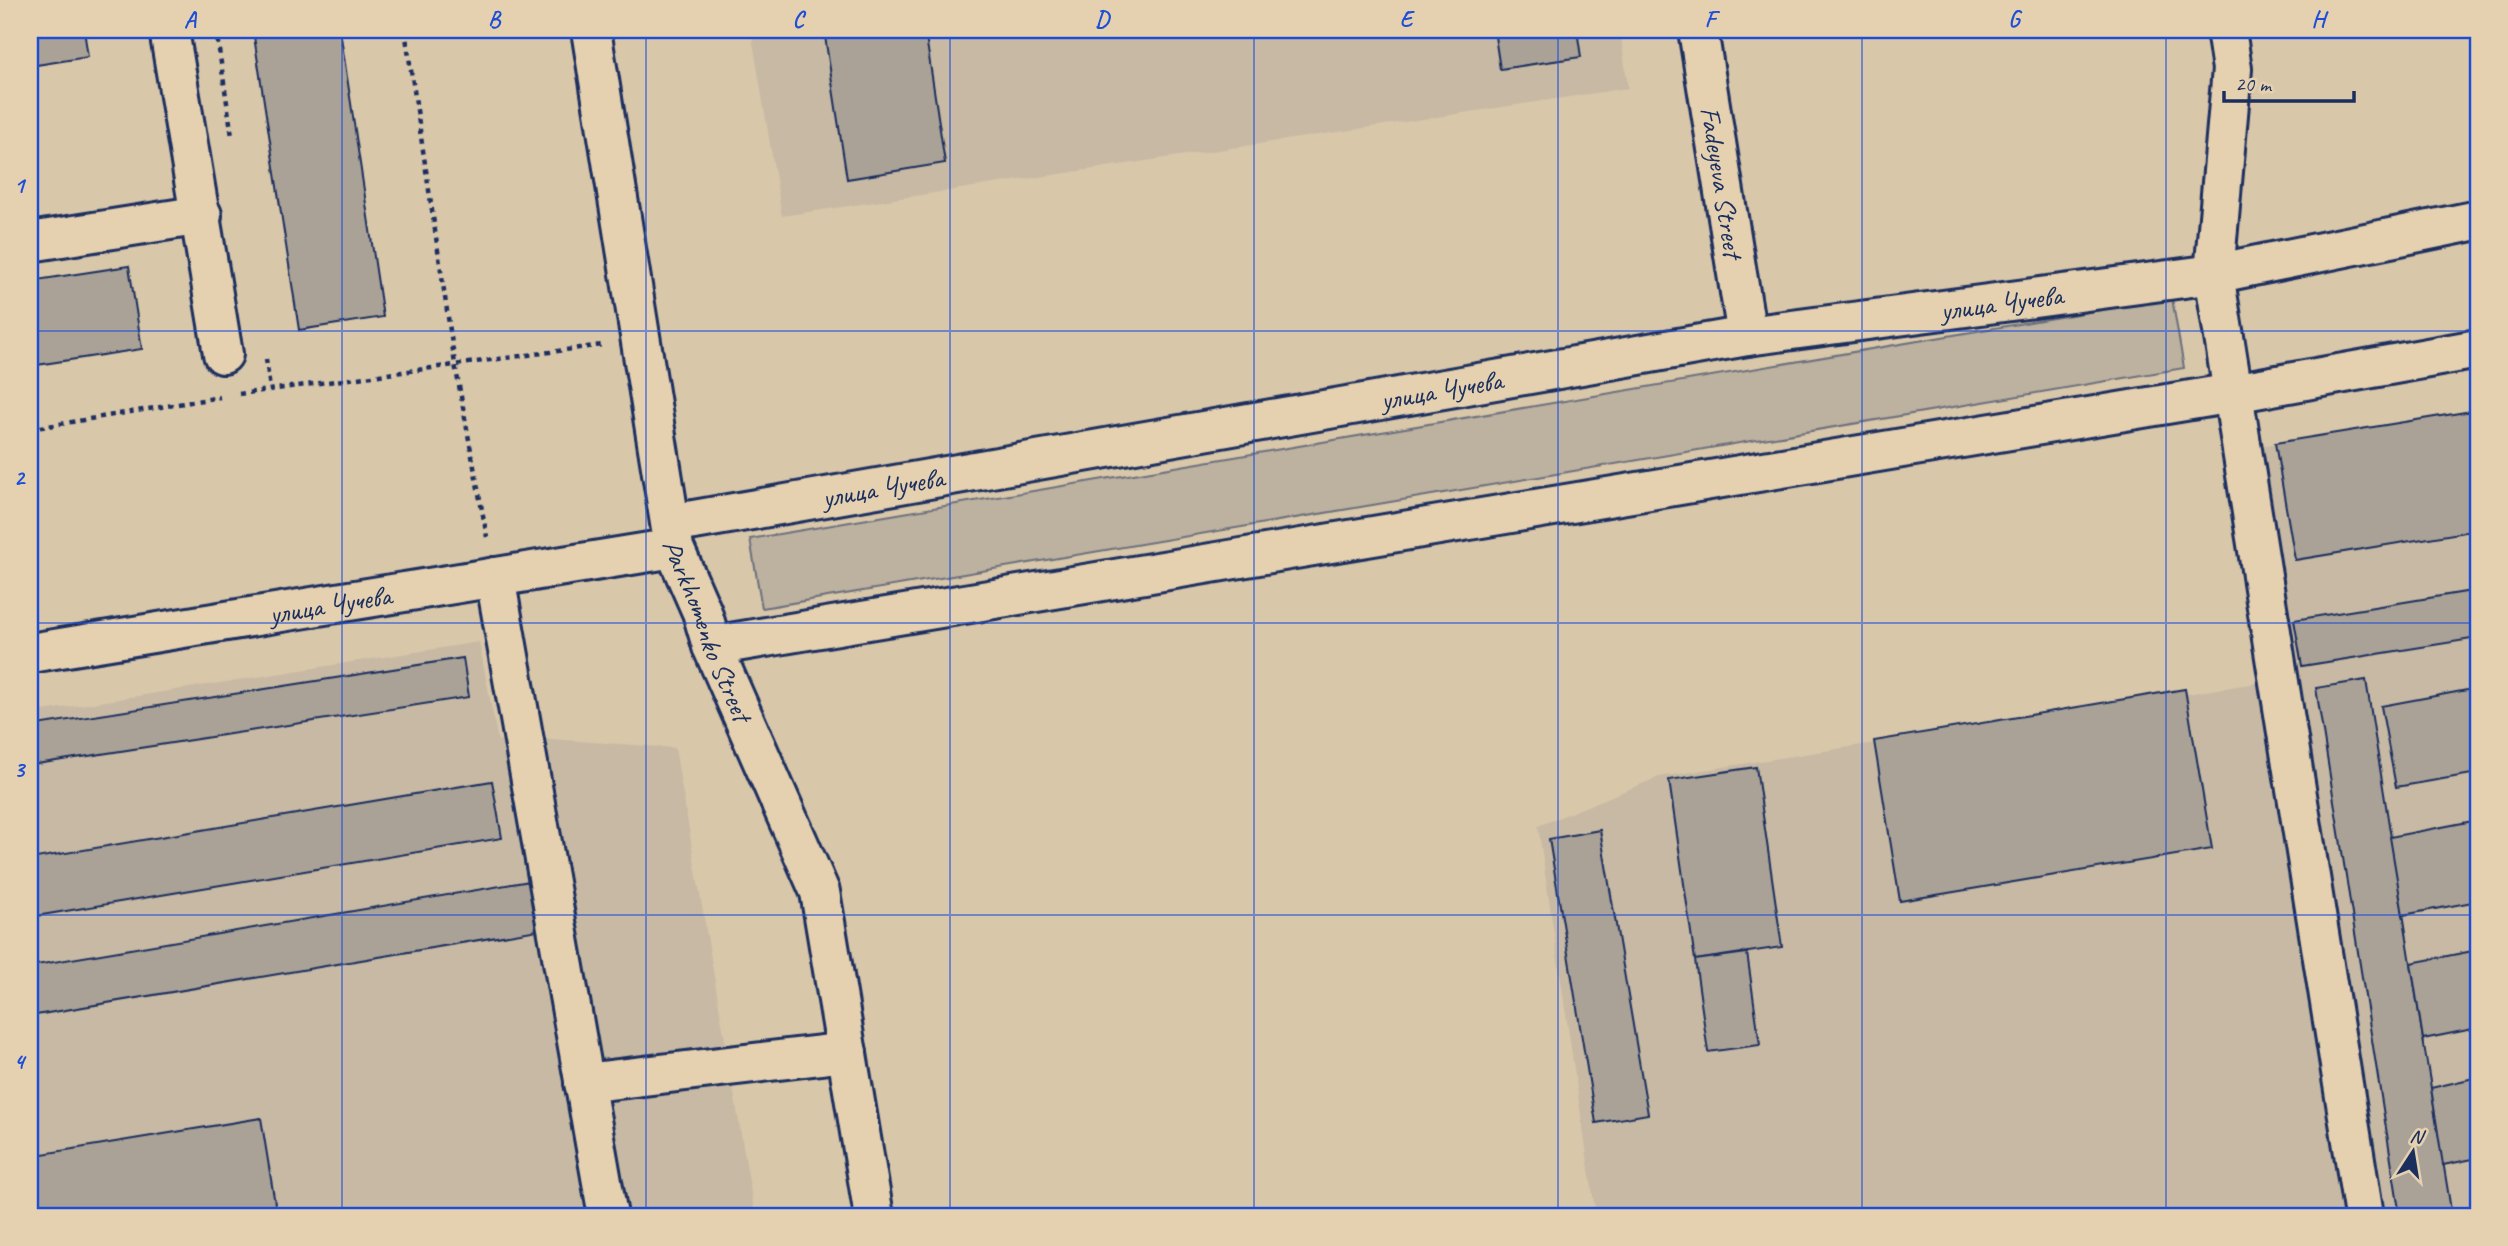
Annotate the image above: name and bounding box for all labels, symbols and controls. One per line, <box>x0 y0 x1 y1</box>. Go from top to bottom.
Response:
text: A <box>184 5 198 34</box>
text: B <box>488 5 502 34</box>
text: C <box>793 5 807 34</box>
text: D <box>1095 5 1111 34</box>
text: E <box>1400 5 1416 34</box>
text: F <box>1705 5 1721 34</box>
text: G <box>2008 5 2023 34</box>
text: H <box>2311 5 2329 34</box>
scale bar <box>2224 60 2354 104</box>
text: 20 m <box>2235 71 2273 97</box>
street label: Fadeyeva Street <box>1693 104 1752 264</box>
text: 1 <box>14 171 27 200</box>
street label: улица Чучева <box>1936 277 2067 328</box>
street label: улица Чучева <box>1376 362 1507 418</box>
street label: улица Чучева <box>817 459 949 516</box>
text: 2 <box>14 463 27 492</box>
street label: Parkhomenko Street <box>655 539 761 730</box>
street label: улица Чучева <box>265 577 396 632</box>
text: 3 <box>14 755 27 784</box>
text: 4 <box>14 1047 27 1076</box>
north arrow <box>2378 1116 2448 1186</box>
text: N <box>2408 1123 2428 1150</box>

